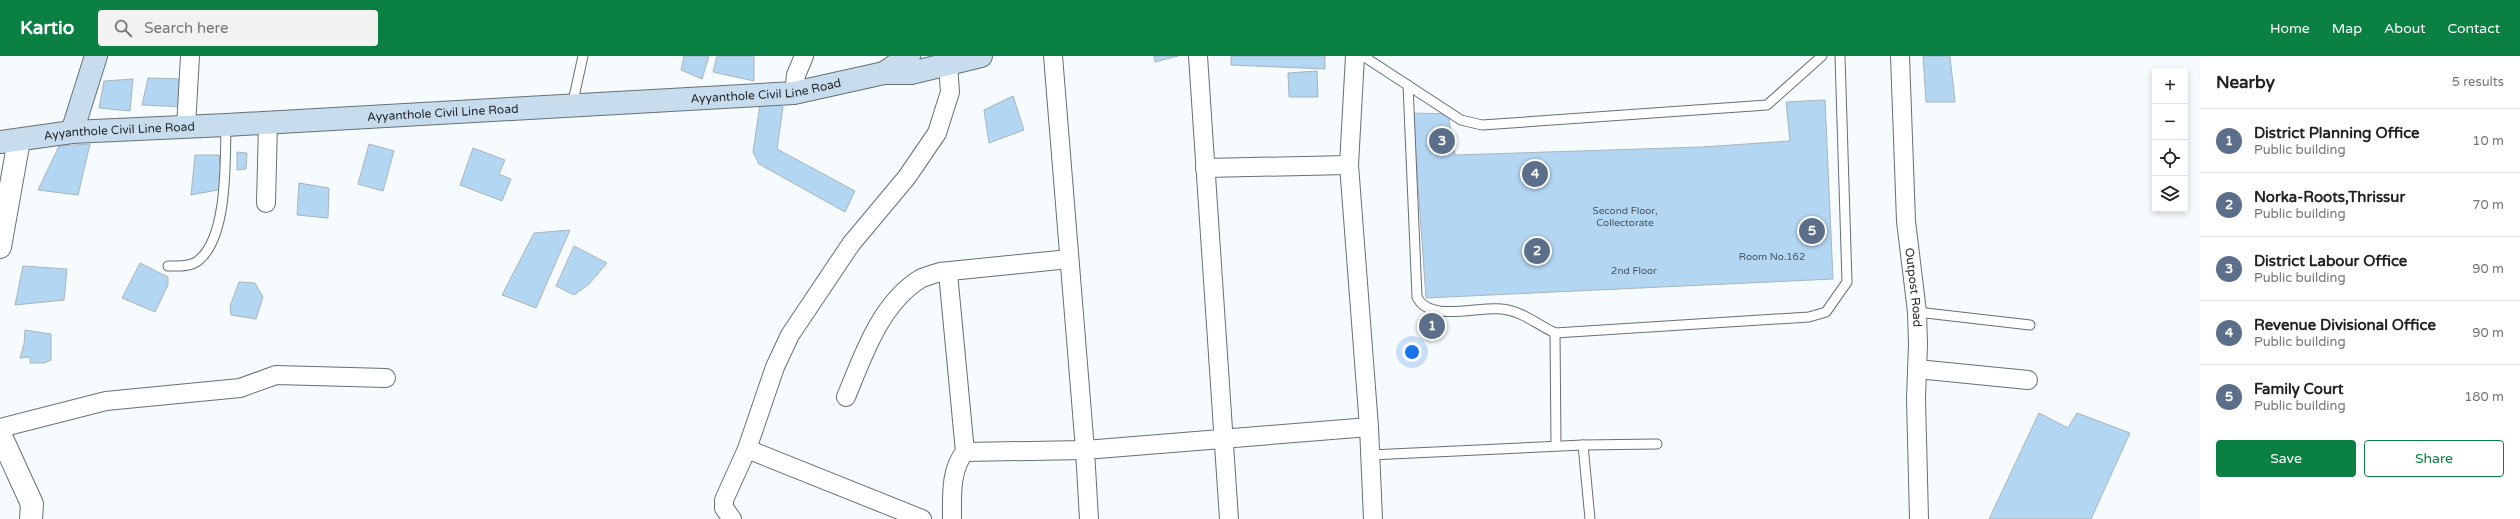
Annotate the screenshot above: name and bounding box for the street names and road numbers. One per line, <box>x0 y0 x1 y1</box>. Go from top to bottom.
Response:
street label: Ayyanthole Civil Line Road <box>690 76 842 106</box>
street label: Ayyanthole Civil Line Road <box>367 102 519 124</box>
street label: Ayyanthole Civil Line Road <box>43 119 195 143</box>
street label: Outpost Road <box>1902 247 1924 327</box>

